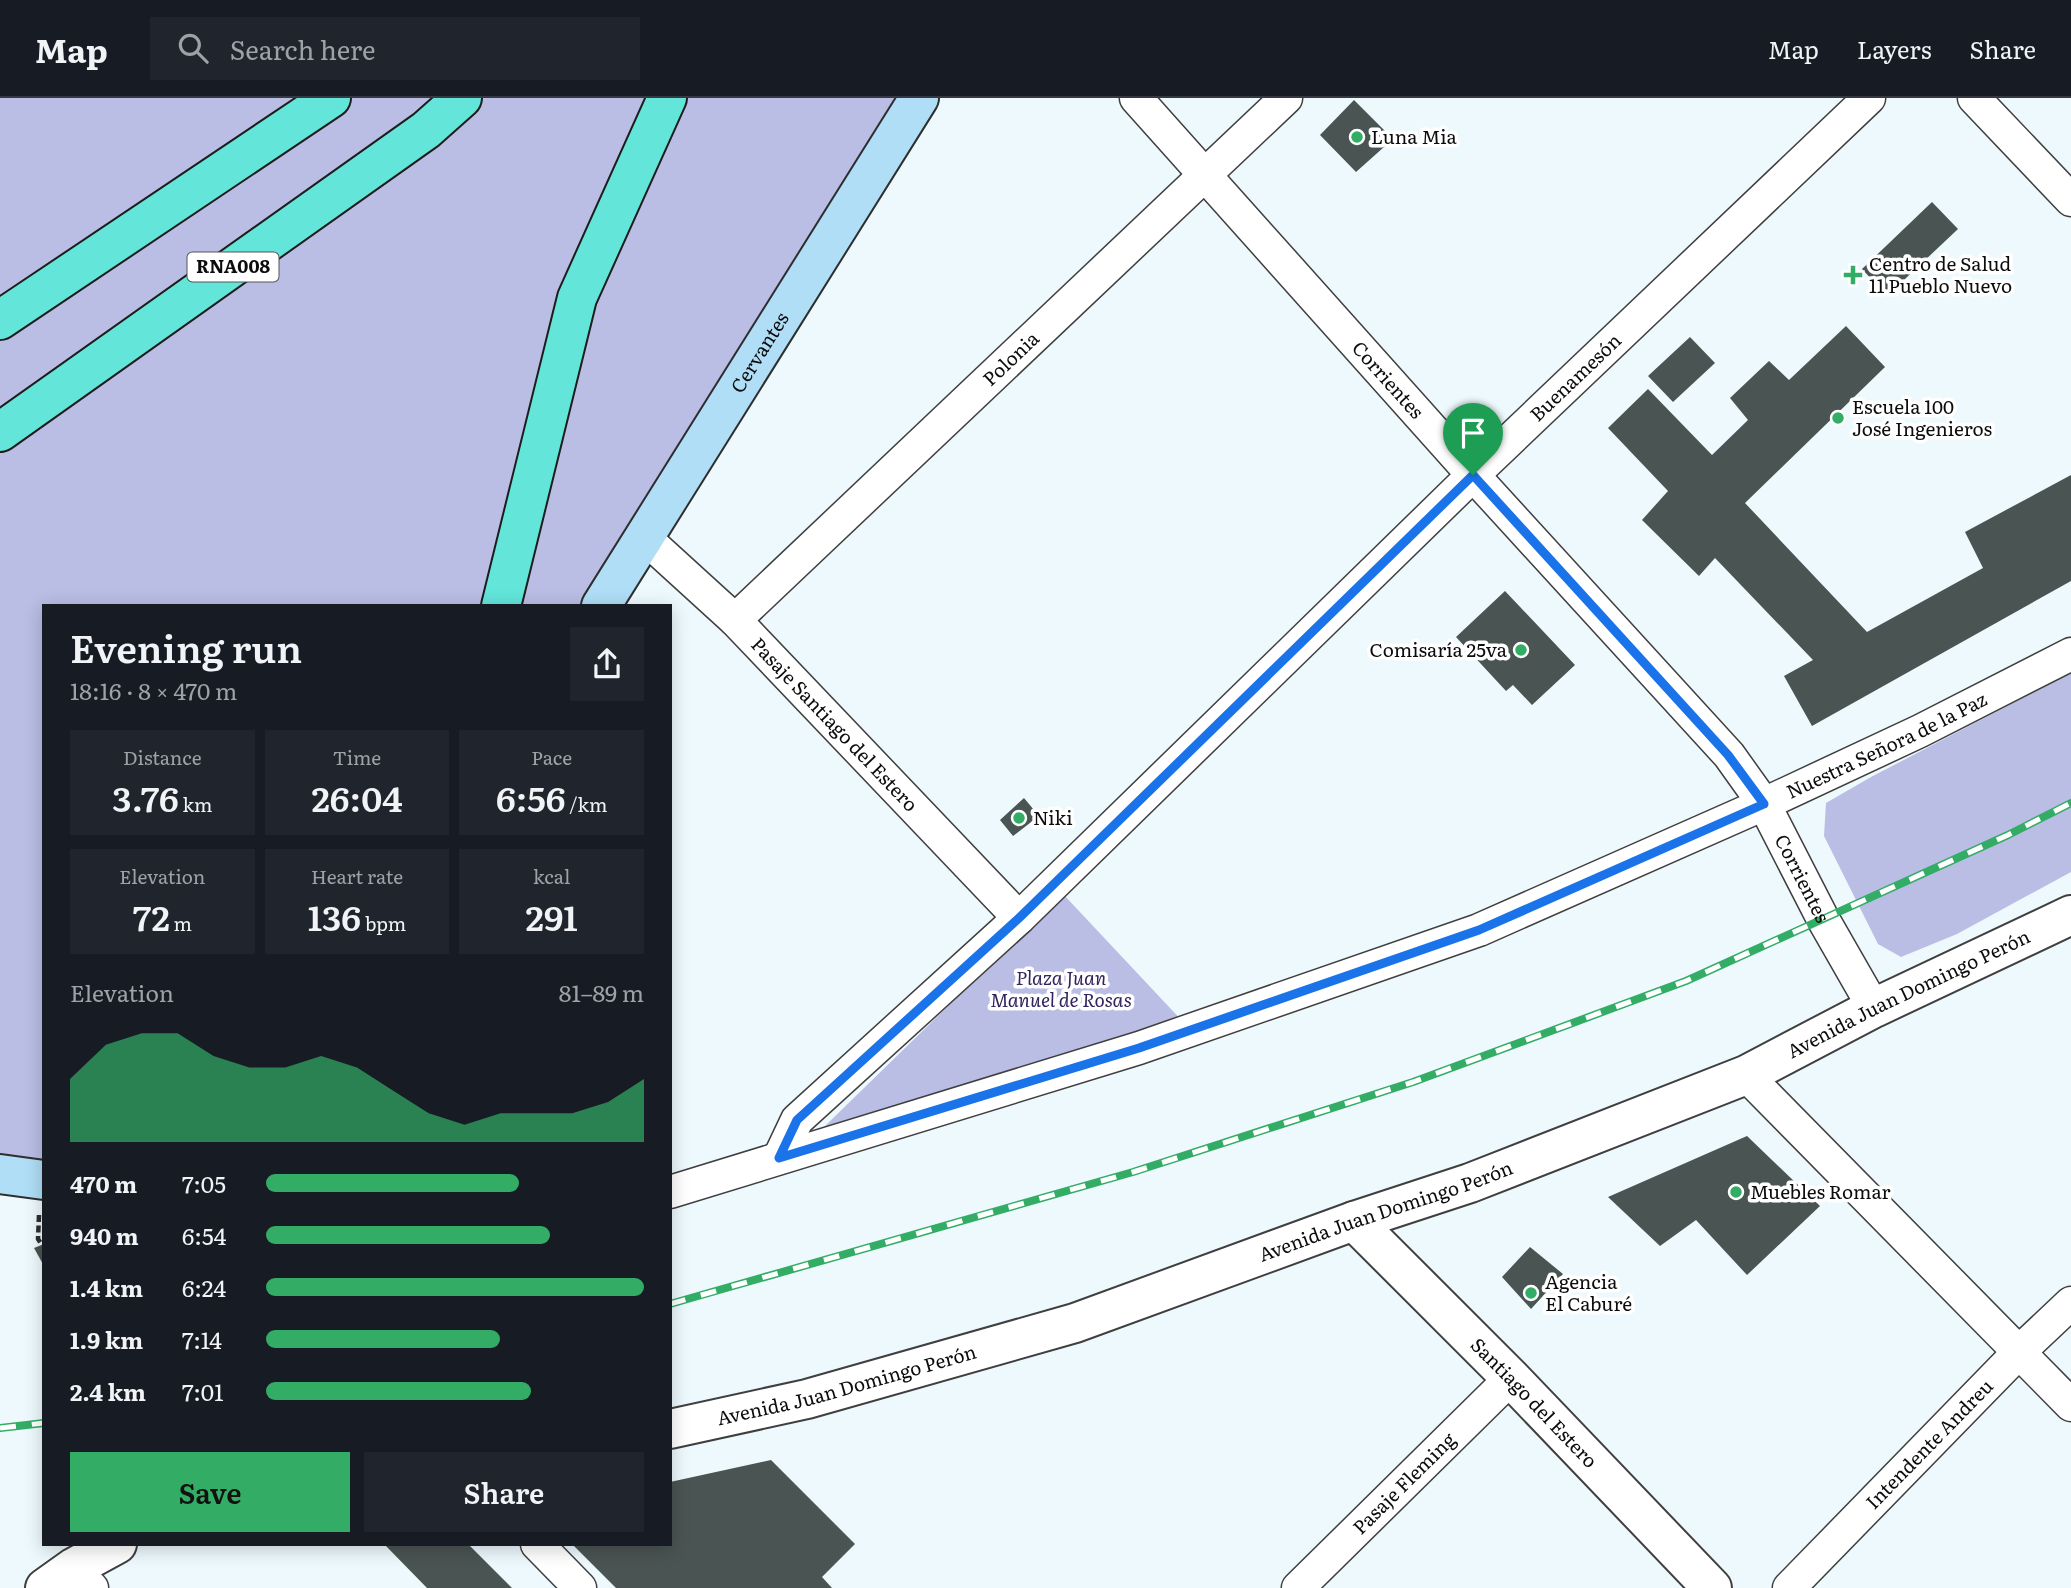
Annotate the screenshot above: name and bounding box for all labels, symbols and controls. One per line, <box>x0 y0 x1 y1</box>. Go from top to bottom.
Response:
search box <box>150 17 640 80</box>
text: Map <box>35 24 108 73</box>
icon: search <box>174 29 212 67</box>
text: Search here <box>230 29 376 68</box>
text: Map <box>1768 31 1819 66</box>
text: Layers <box>1857 31 1931 66</box>
text: Share <box>1969 31 2036 66</box>
place label: Luna Mia <box>1371 122 1458 150</box>
marker: Luna Mia <box>1349 129 1365 145</box>
place label: Centro de Salud 11 Pueblo Nuevo <box>1869 249 2012 299</box>
road number: RNA008 <box>188 252 278 282</box>
marker: Centro de Salud 11 Pueblo Nuevo <box>1843 265 1863 285</box>
street label: Cervantes <box>723 306 795 398</box>
street label: Polonia <box>976 324 1045 392</box>
street label: Buenamesón <box>1523 326 1627 427</box>
street label: Corrientes <box>1346 334 1431 425</box>
place label: Escuela 100 José Ingenieros <box>1852 392 1992 442</box>
pin <box>1443 403 1503 475</box>
marker: Escuela 100 José Ingenieros <box>1830 410 1846 426</box>
icon: arrive <box>1454 414 1492 452</box>
text: Evening run <box>70 618 302 675</box>
button: share <box>570 627 644 701</box>
street label: Pasaje Santiago del Estero <box>745 630 925 817</box>
place label: Comisaría 25va <box>1370 635 1508 663</box>
marker: Comisaría 25va <box>1513 642 1529 658</box>
text: 18:16 · 8 × 470 m <box>70 673 237 707</box>
street label: Nuestra Señora de la Paz <box>1781 684 1991 805</box>
text: Distance <box>123 743 202 771</box>
text: Time <box>333 743 381 771</box>
text: Pace <box>531 743 572 771</box>
text: 3.76 <box>112 771 179 823</box>
text: 26:04 <box>311 771 403 823</box>
text: 6:56 <box>496 771 566 823</box>
text: km <box>179 790 212 818</box>
text: /km <box>566 790 607 818</box>
place label: Niki <box>1033 803 1073 831</box>
marker: Niki <box>1011 810 1027 826</box>
street label: Corrientes <box>1769 829 1838 928</box>
text: Elevation <box>119 862 205 890</box>
text: Heart rate <box>311 862 403 890</box>
text: kcal <box>533 862 570 890</box>
text: 72 <box>133 890 170 942</box>
text: 136 <box>308 890 361 942</box>
text: 291 <box>526 890 578 942</box>
text: m <box>170 909 192 937</box>
text: bpm <box>361 909 406 937</box>
street label: Avenida Juan Domingo Perón <box>1782 921 2034 1064</box>
park label: Plaza Juan Manuel de Rosas <box>990 963 1132 1013</box>
text: Elevation <box>70 975 174 1009</box>
text: 81–89 m <box>559 975 644 1009</box>
street label: Avenida Juan Domingo Perón <box>1254 1153 1516 1268</box>
text: 470 m <box>70 1166 137 1200</box>
text: 7:05 <box>182 1166 226 1200</box>
place label: Muebles Romar <box>1750 1177 1890 1205</box>
marker: Muebles Romar <box>1728 1184 1744 1200</box>
text: 940 m <box>70 1218 139 1252</box>
text: 6:54 <box>182 1218 226 1252</box>
place label: Agencia El Caburé <box>1545 1267 1632 1317</box>
text: 1.4 km <box>70 1270 143 1304</box>
text: 6:24 <box>182 1270 226 1304</box>
marker: Agencia El Caburé <box>1523 1285 1539 1301</box>
text: 1.9 km <box>70 1322 143 1356</box>
text: 7:14 <box>182 1322 222 1356</box>
street label: Santiago del Estero <box>1465 1331 1605 1474</box>
street label: Avenida Juan Domingo Perón <box>714 1337 979 1431</box>
street label: Intendente Andreu <box>1858 1372 1999 1515</box>
text: 2.4 km <box>70 1374 146 1408</box>
text: 7:01 <box>182 1374 224 1408</box>
street label: Pasaje Fleming <box>1346 1425 1461 1540</box>
button: Save <box>70 1452 350 1532</box>
button: Share <box>364 1452 644 1532</box>

